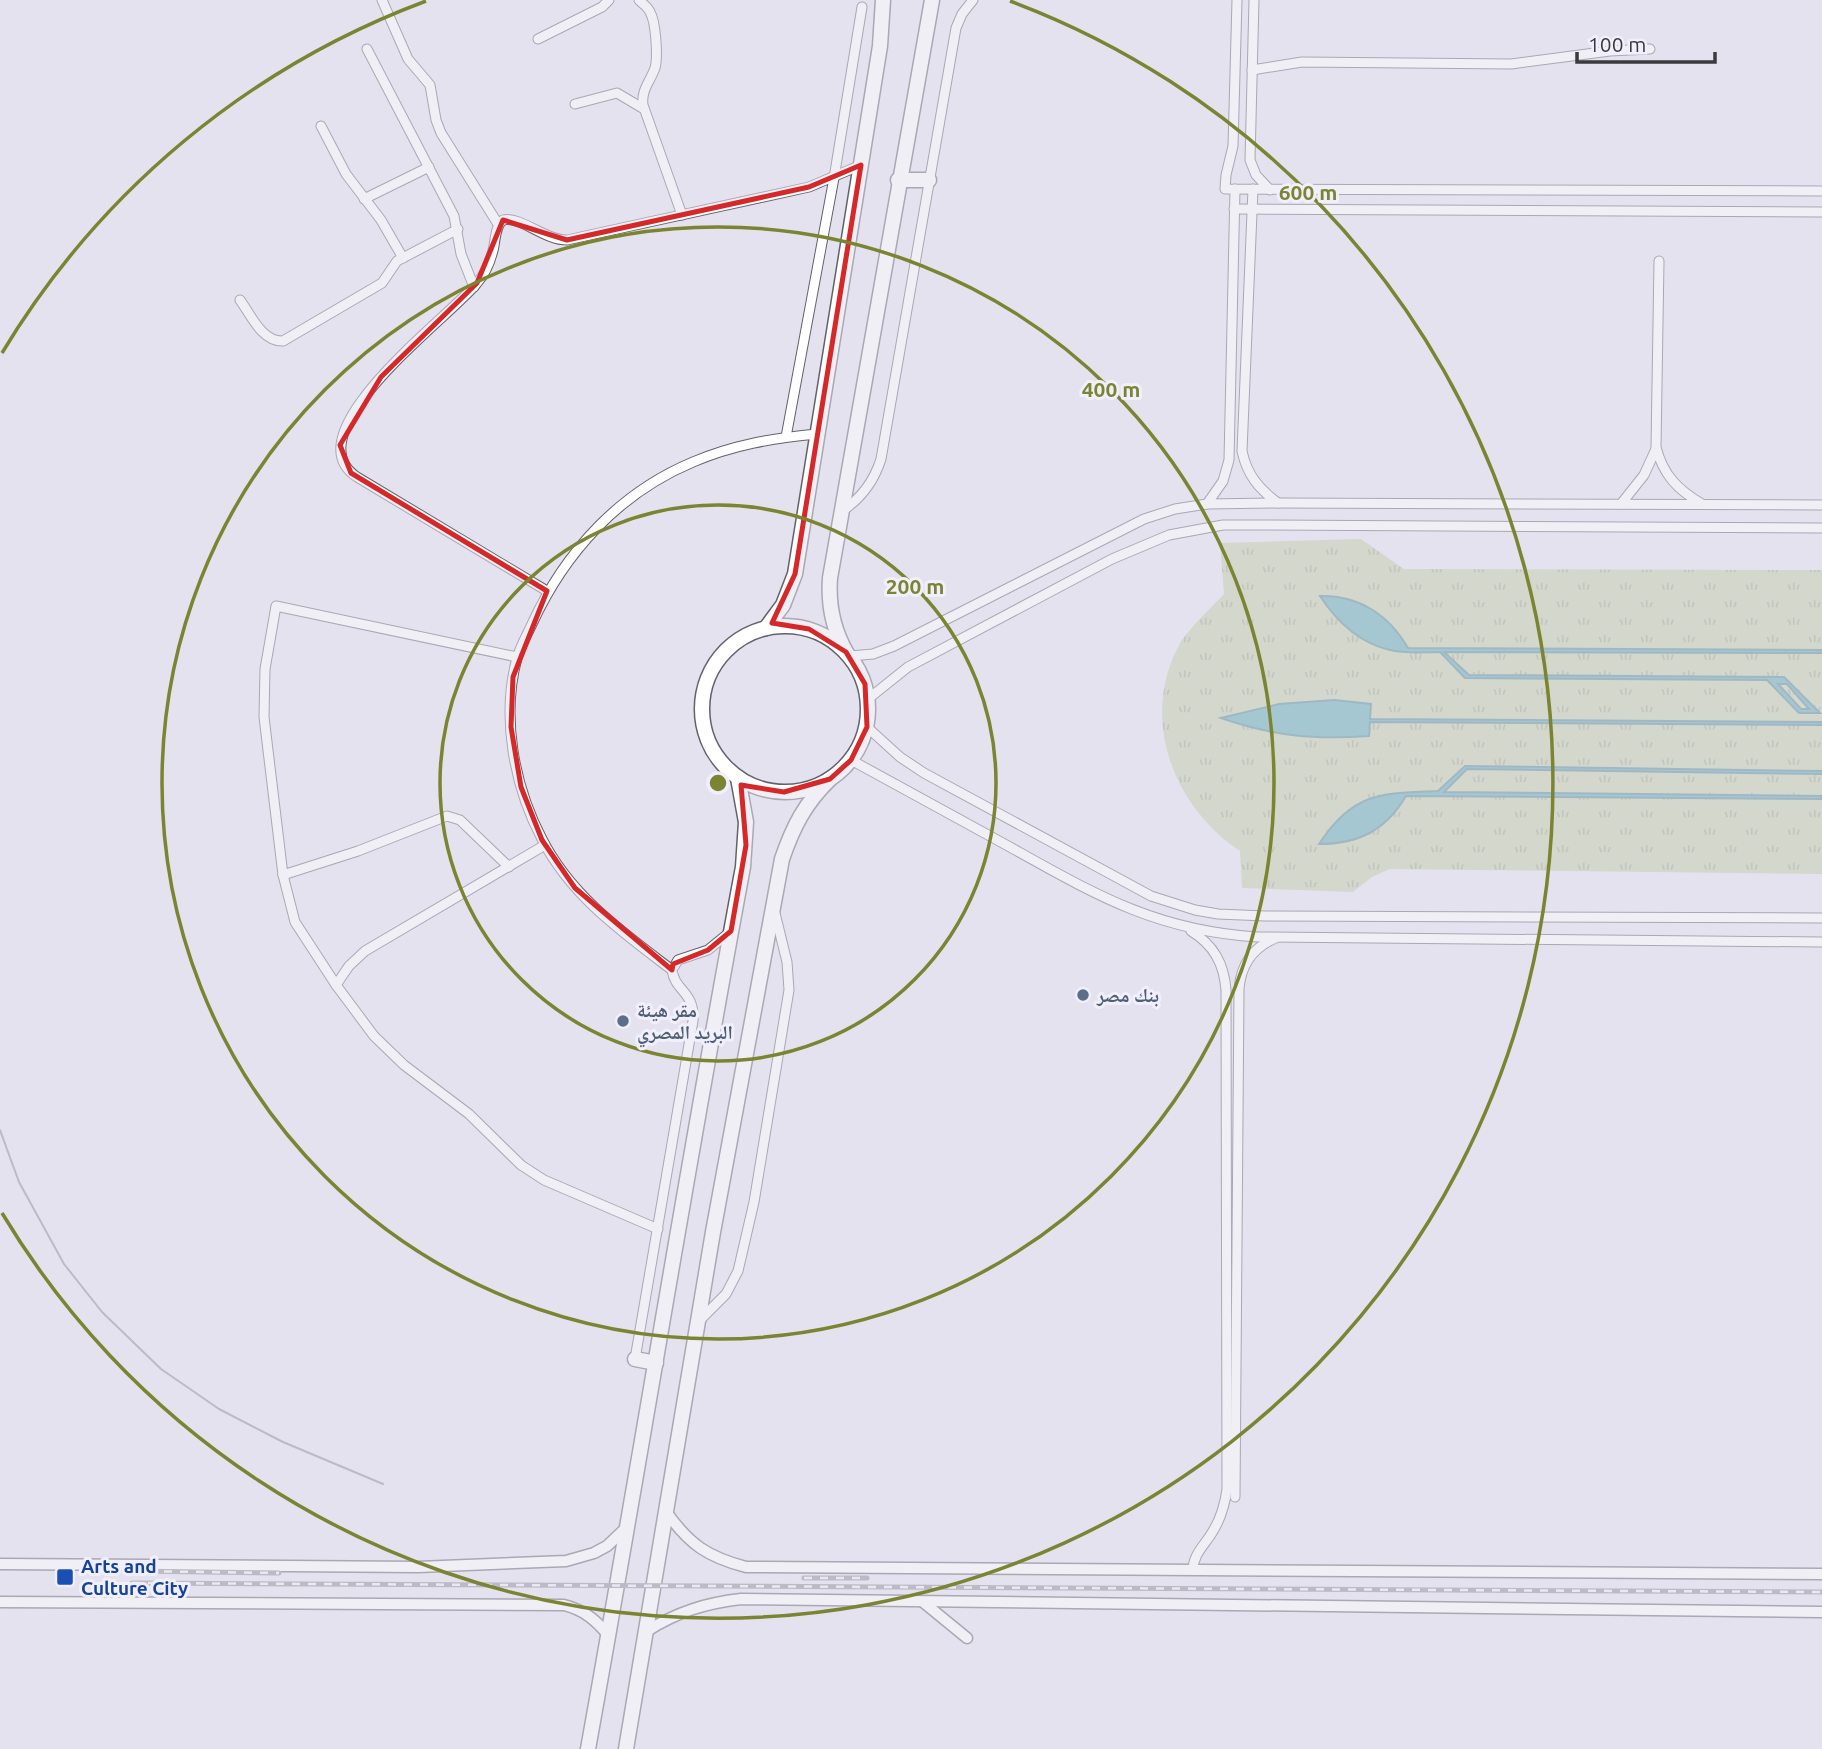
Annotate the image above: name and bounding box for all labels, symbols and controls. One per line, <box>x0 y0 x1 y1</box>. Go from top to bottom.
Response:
scale bar <box>1577 21 1715 65</box>
text: 100 m <box>1588 32 1646 56</box>
text: 600 m <box>1279 180 1337 204</box>
text: 400 m <box>1082 377 1140 401</box>
text: 200 m <box>886 574 944 598</box>
centre of rings <box>706 771 730 795</box>
place label: بنك مصر <box>1096 984 1159 1007</box>
marker: بنك مصر <box>1075 987 1091 1003</box>
place label: مقر هيئة البريد المصري <box>637 999 733 1048</box>
marker: مقر هيئة البريد المصري <box>615 1013 631 1029</box>
place label: Arts and Culture City <box>81 1555 188 1599</box>
marker: Arts and Culture City <box>55 1567 75 1587</box>

